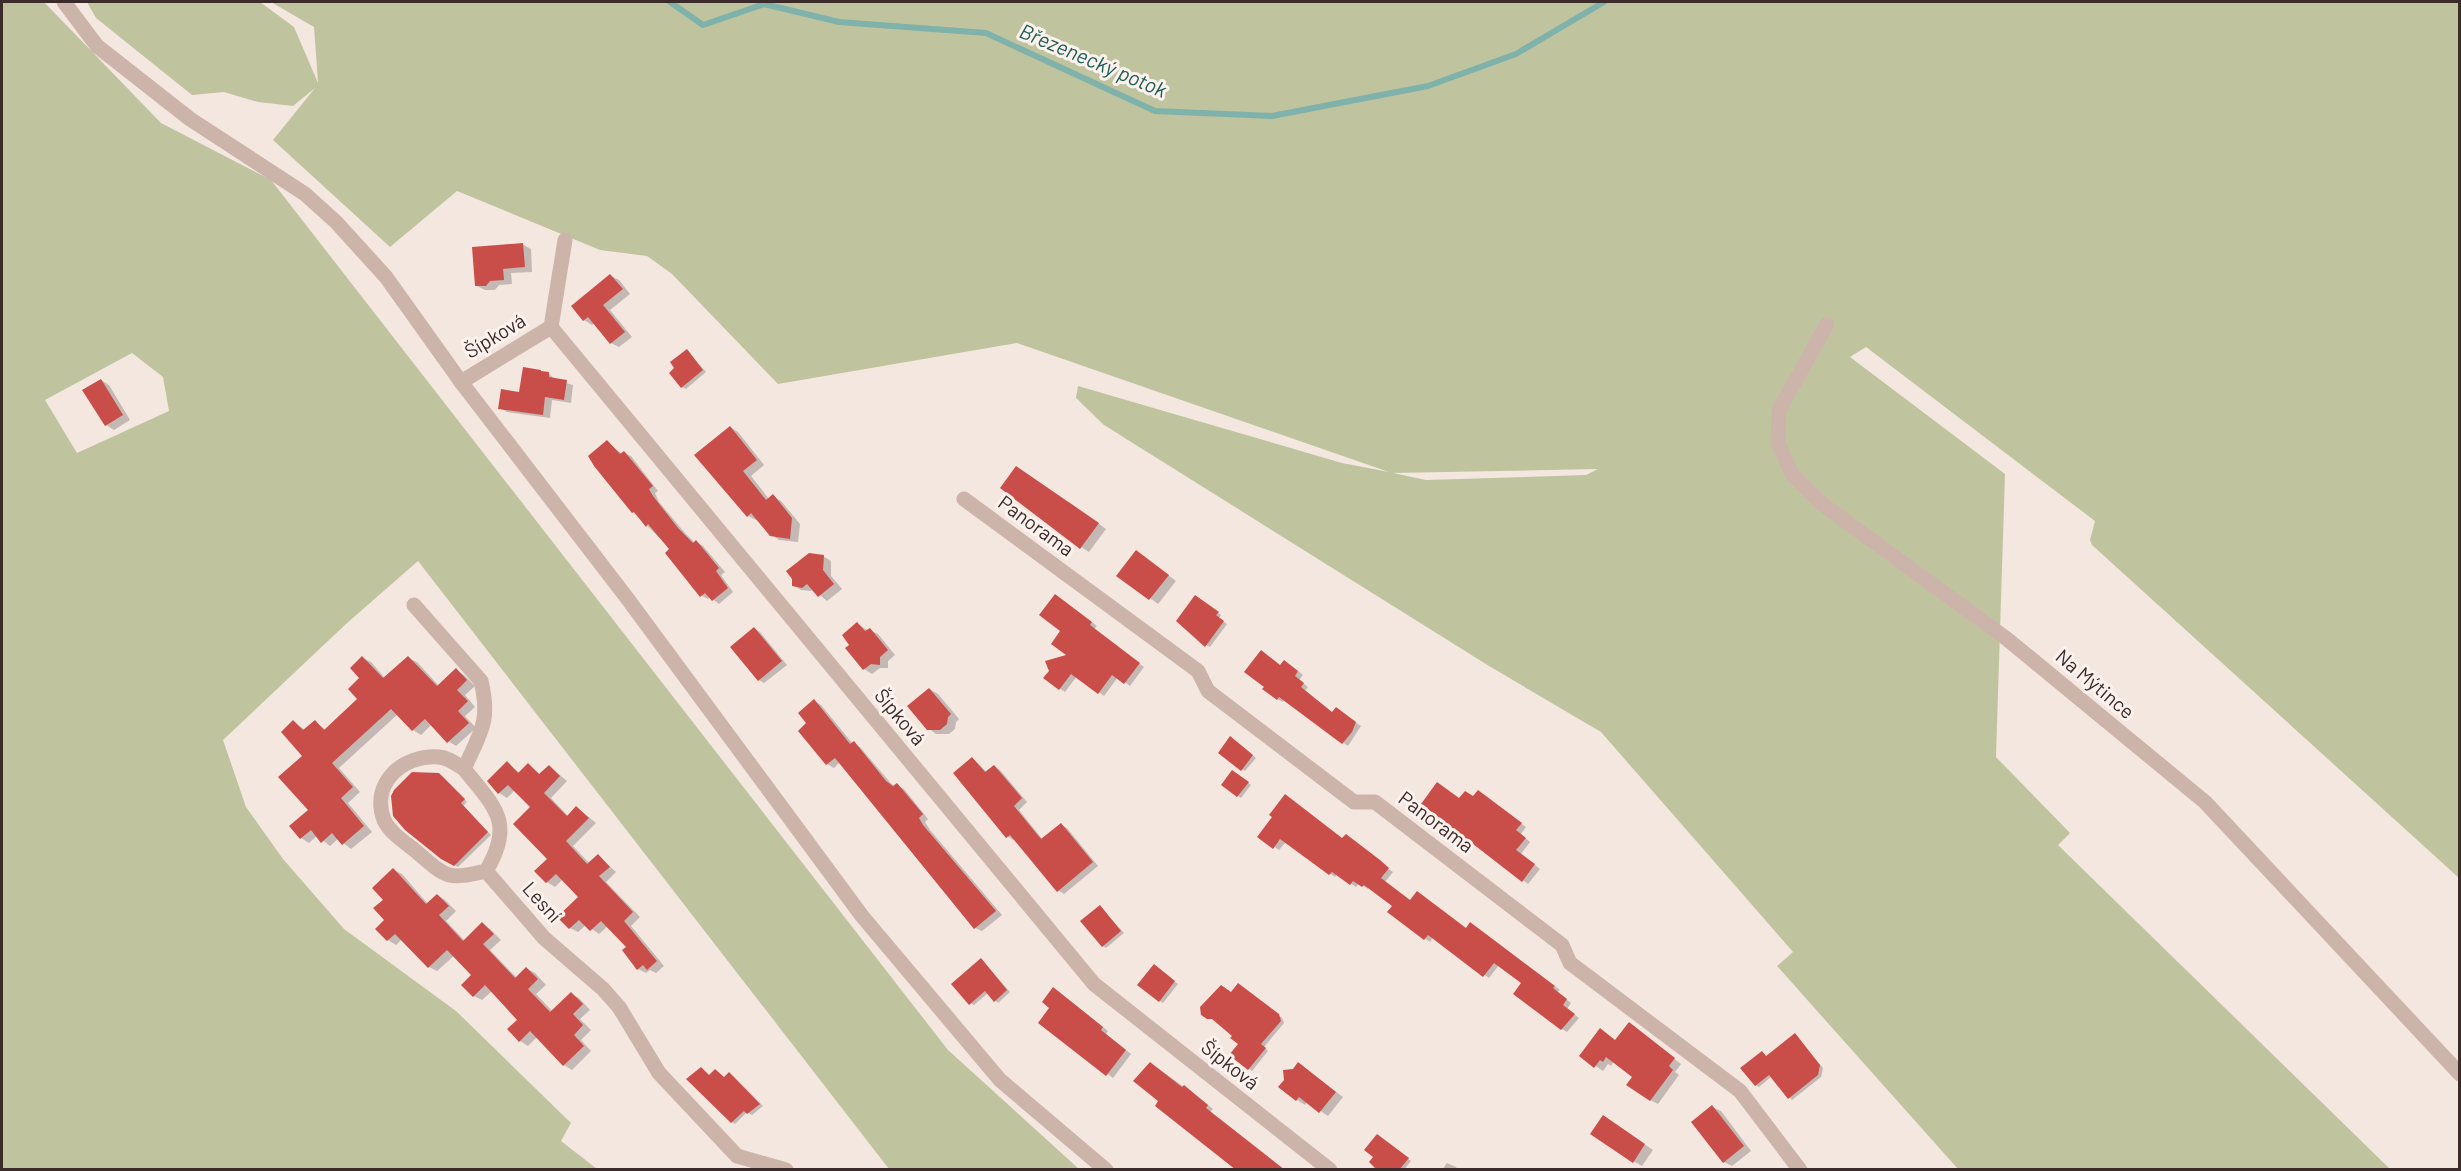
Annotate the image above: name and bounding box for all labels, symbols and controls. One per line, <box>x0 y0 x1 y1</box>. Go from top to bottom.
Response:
water label: Březenecký potok <box>1016 17 1172 102</box>
street label: Šípková <box>460 308 529 363</box>
street label: Panorama <box>994 490 1079 561</box>
street label: Na Mýtince <box>2051 643 2140 723</box>
street label: Šípková <box>870 683 931 750</box>
street label: Panorama <box>1394 785 1479 857</box>
street label: Lesní <box>518 876 567 927</box>
street label: Šípková <box>1197 1034 1264 1094</box>

